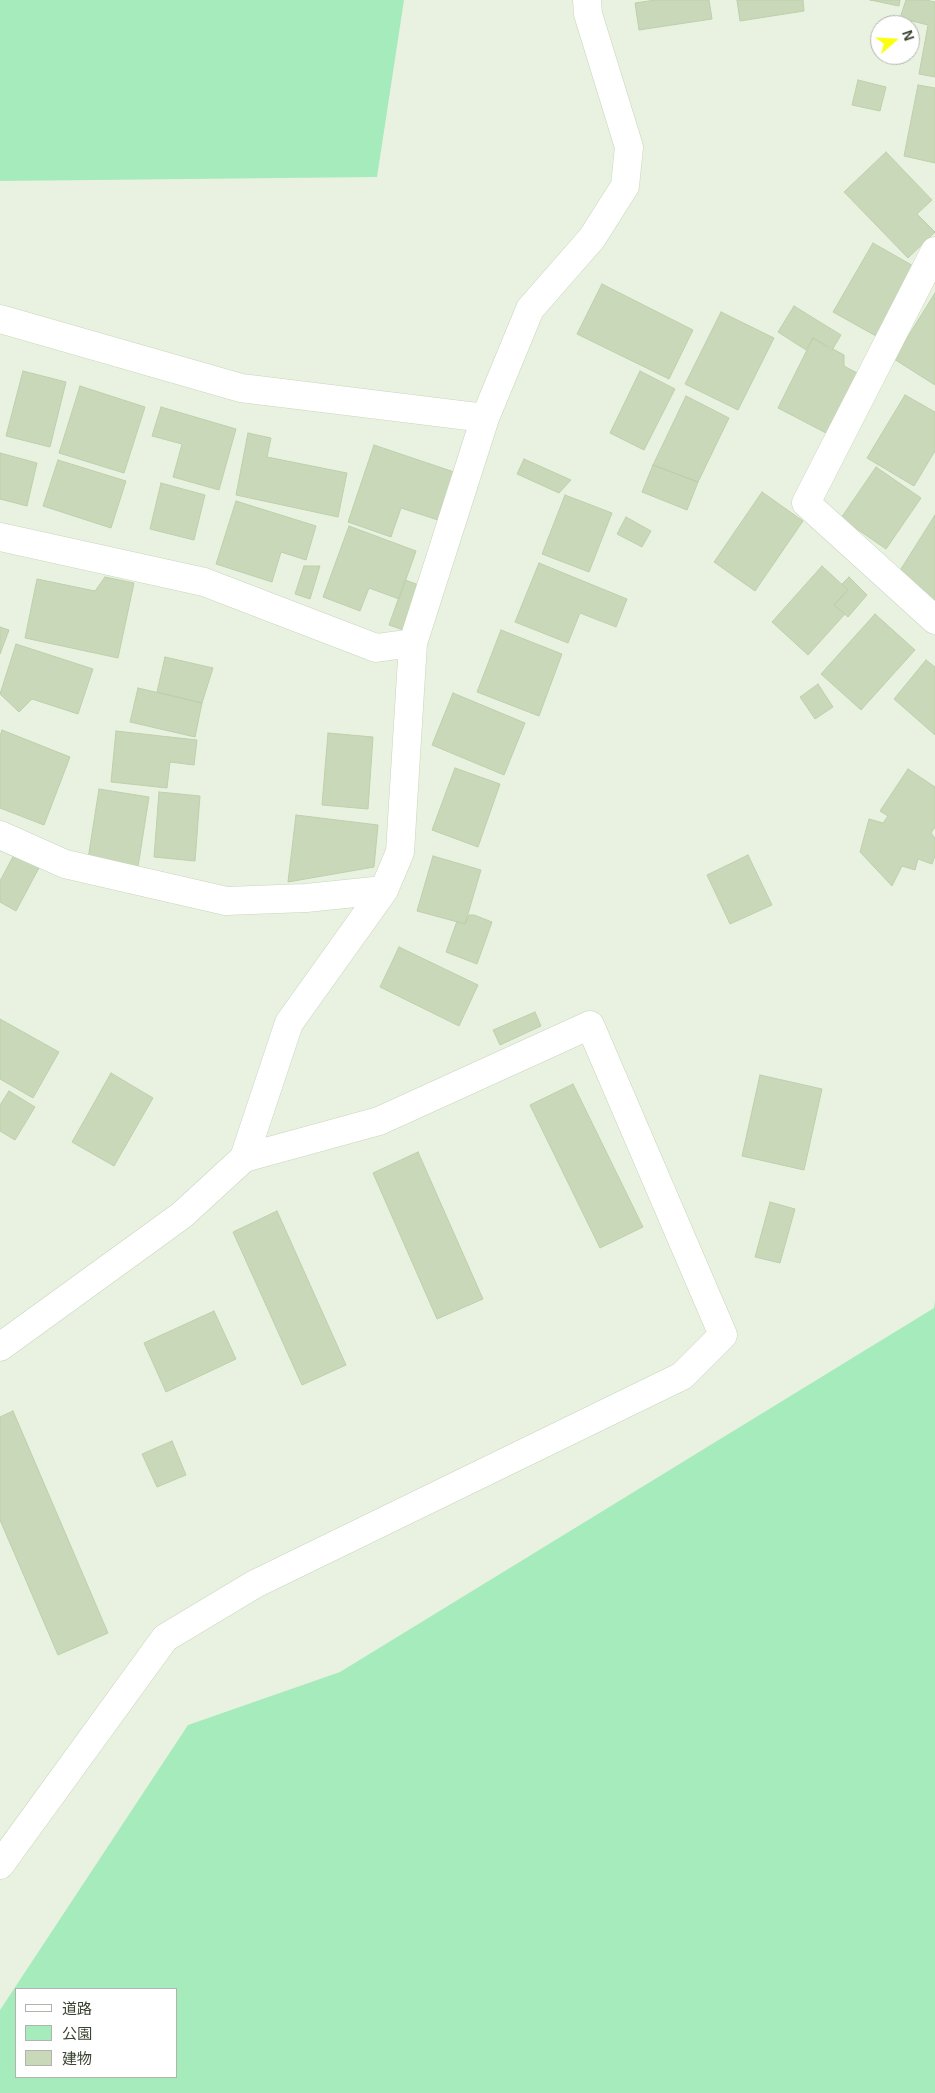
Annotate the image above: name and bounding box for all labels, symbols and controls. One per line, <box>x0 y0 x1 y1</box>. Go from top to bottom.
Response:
north arrow <box>870 15 920 65</box>
text: N <box>899 28 917 43</box>
legend <box>15 1988 178 2078</box>
text: 道路 <box>62 2000 92 2017</box>
text: 公園 <box>62 2025 92 2042</box>
text: 建物 <box>62 2050 92 2067</box>

